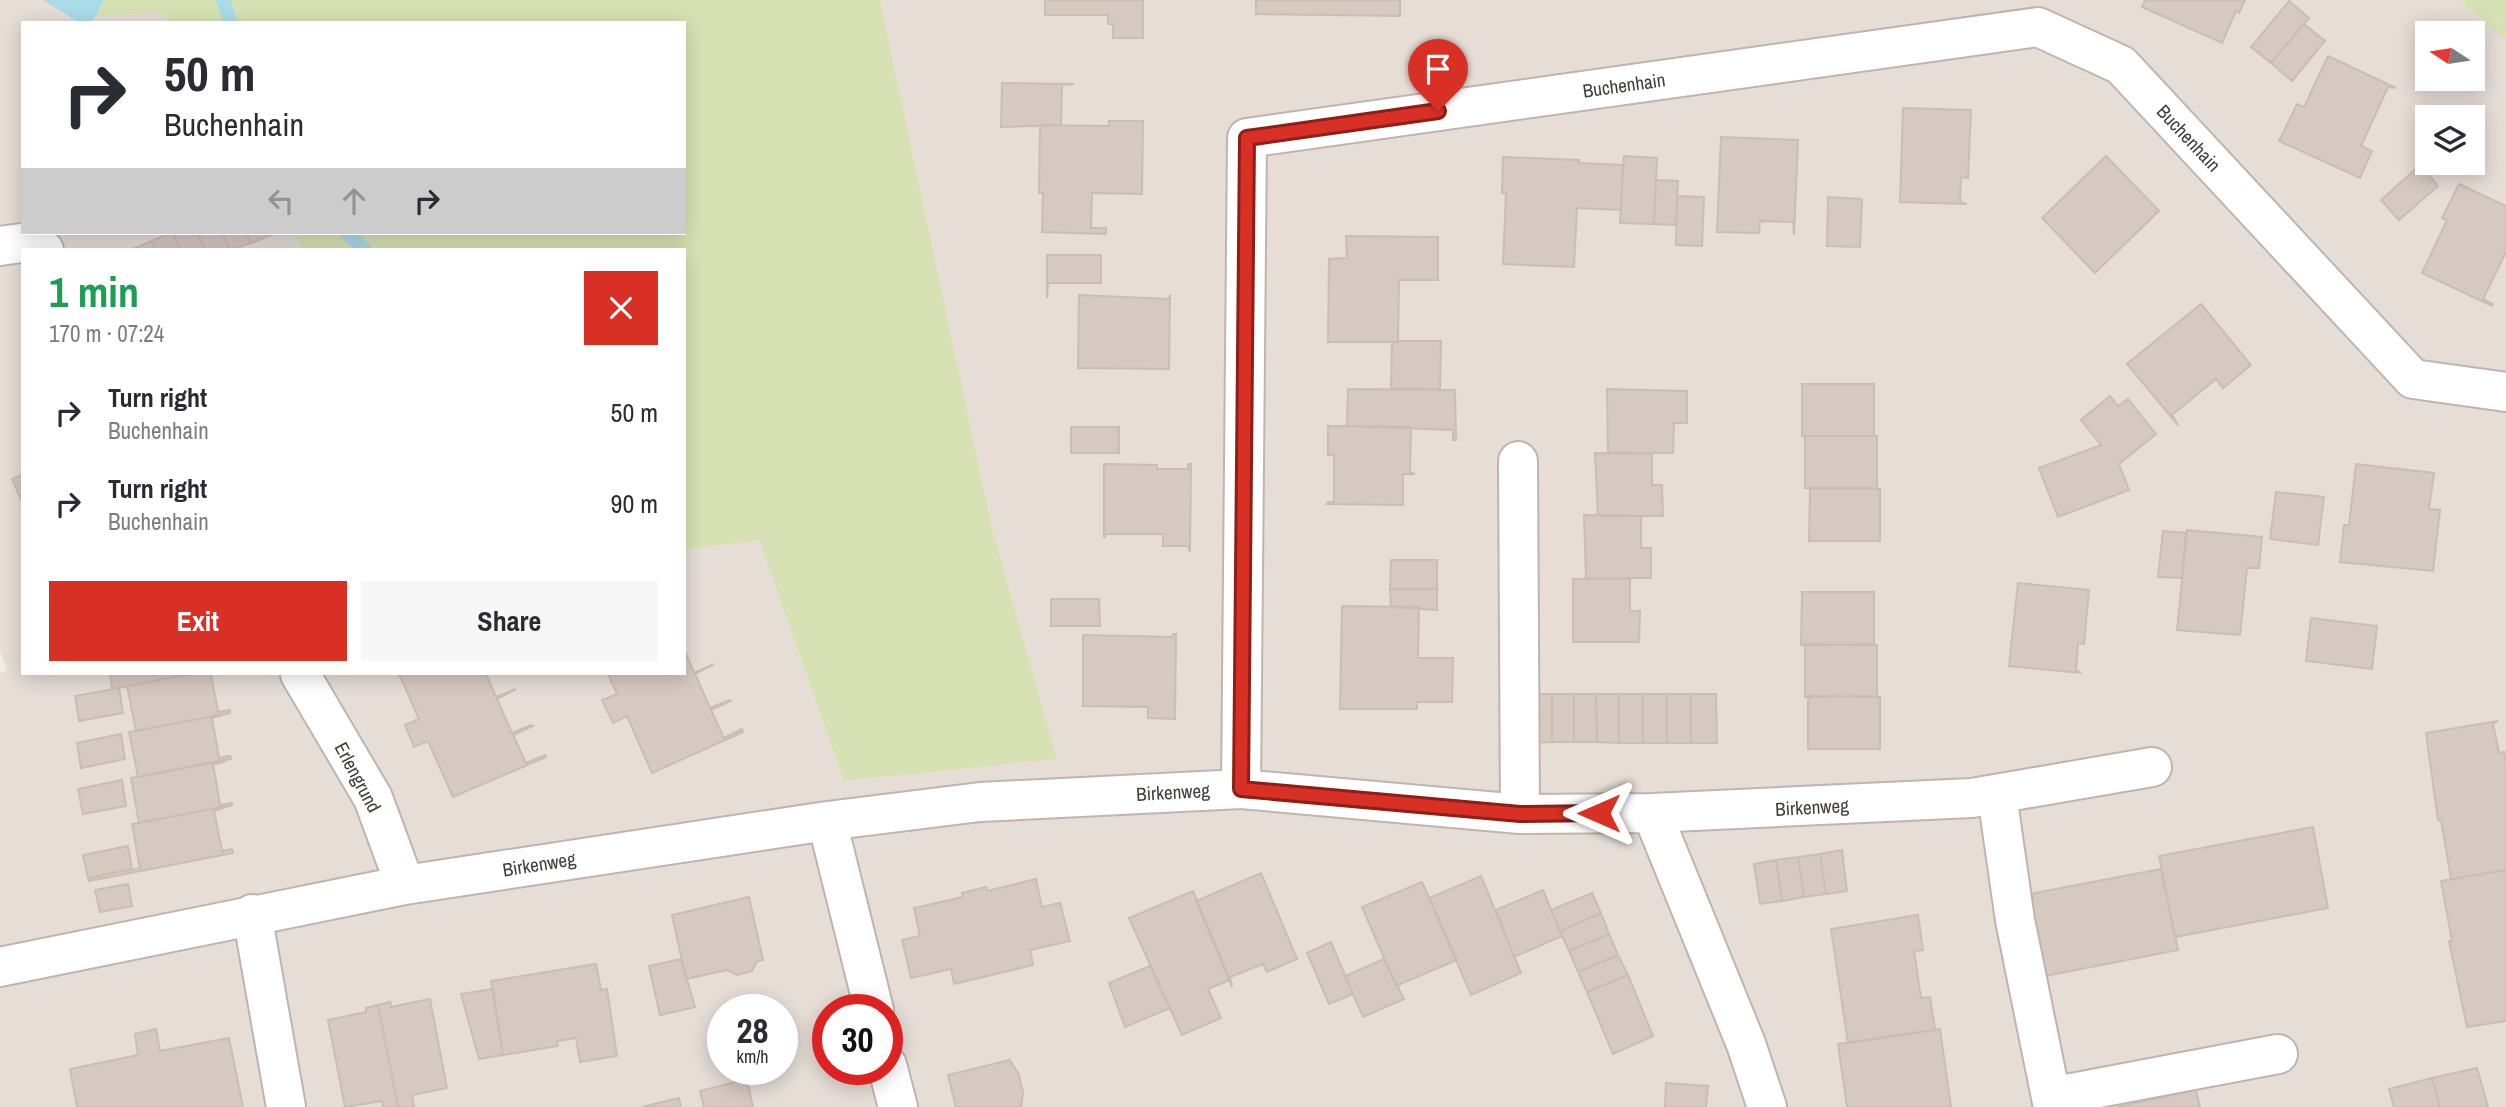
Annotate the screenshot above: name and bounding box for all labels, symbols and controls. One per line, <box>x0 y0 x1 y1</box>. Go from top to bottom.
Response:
north arrow <box>2415 21 2485 91</box>
map controls <box>2415 21 2485 175</box>
pin <box>1408 39 1468 111</box>
text: 50 m <box>164 40 256 106</box>
icon: right <box>49 49 140 140</box>
icon: arrive <box>1419 50 1457 88</box>
street label: Buchenhain <box>1581 66 1667 104</box>
street label: Buchenhain <box>2151 99 2227 177</box>
text: Buchenhain <box>164 103 304 146</box>
button: layers <box>2415 105 2485 175</box>
icon: left <box>262 182 300 220</box>
icon: ahead <box>335 182 373 220</box>
icon: right <box>408 182 446 220</box>
text: 1 min <box>49 264 139 320</box>
button: close <box>584 271 658 345</box>
text: 170 m · 07:24 <box>49 318 164 349</box>
text: Turn right <box>108 380 207 415</box>
icon: right <box>49 394 87 432</box>
text: 50 m <box>611 395 658 430</box>
text: Buchenhain <box>108 415 209 446</box>
text: Turn right <box>108 471 207 506</box>
icon: right <box>49 485 87 523</box>
text: 90 m <box>611 486 658 521</box>
text: Buchenhain <box>108 506 209 537</box>
button: Exit <box>49 581 347 661</box>
button: Share <box>361 581 658 661</box>
street label: Erlengrund <box>329 737 387 817</box>
position arrow <box>1562 776 1636 850</box>
street label: Birkenweg <box>1136 777 1211 807</box>
street label: Birkenweg <box>1775 792 1850 822</box>
street label: Birkenweg <box>501 845 578 883</box>
speed limit sign: 30 <box>812 994 903 1085</box>
text: 28 <box>737 1007 768 1054</box>
text: km/h <box>737 1044 769 1069</box>

